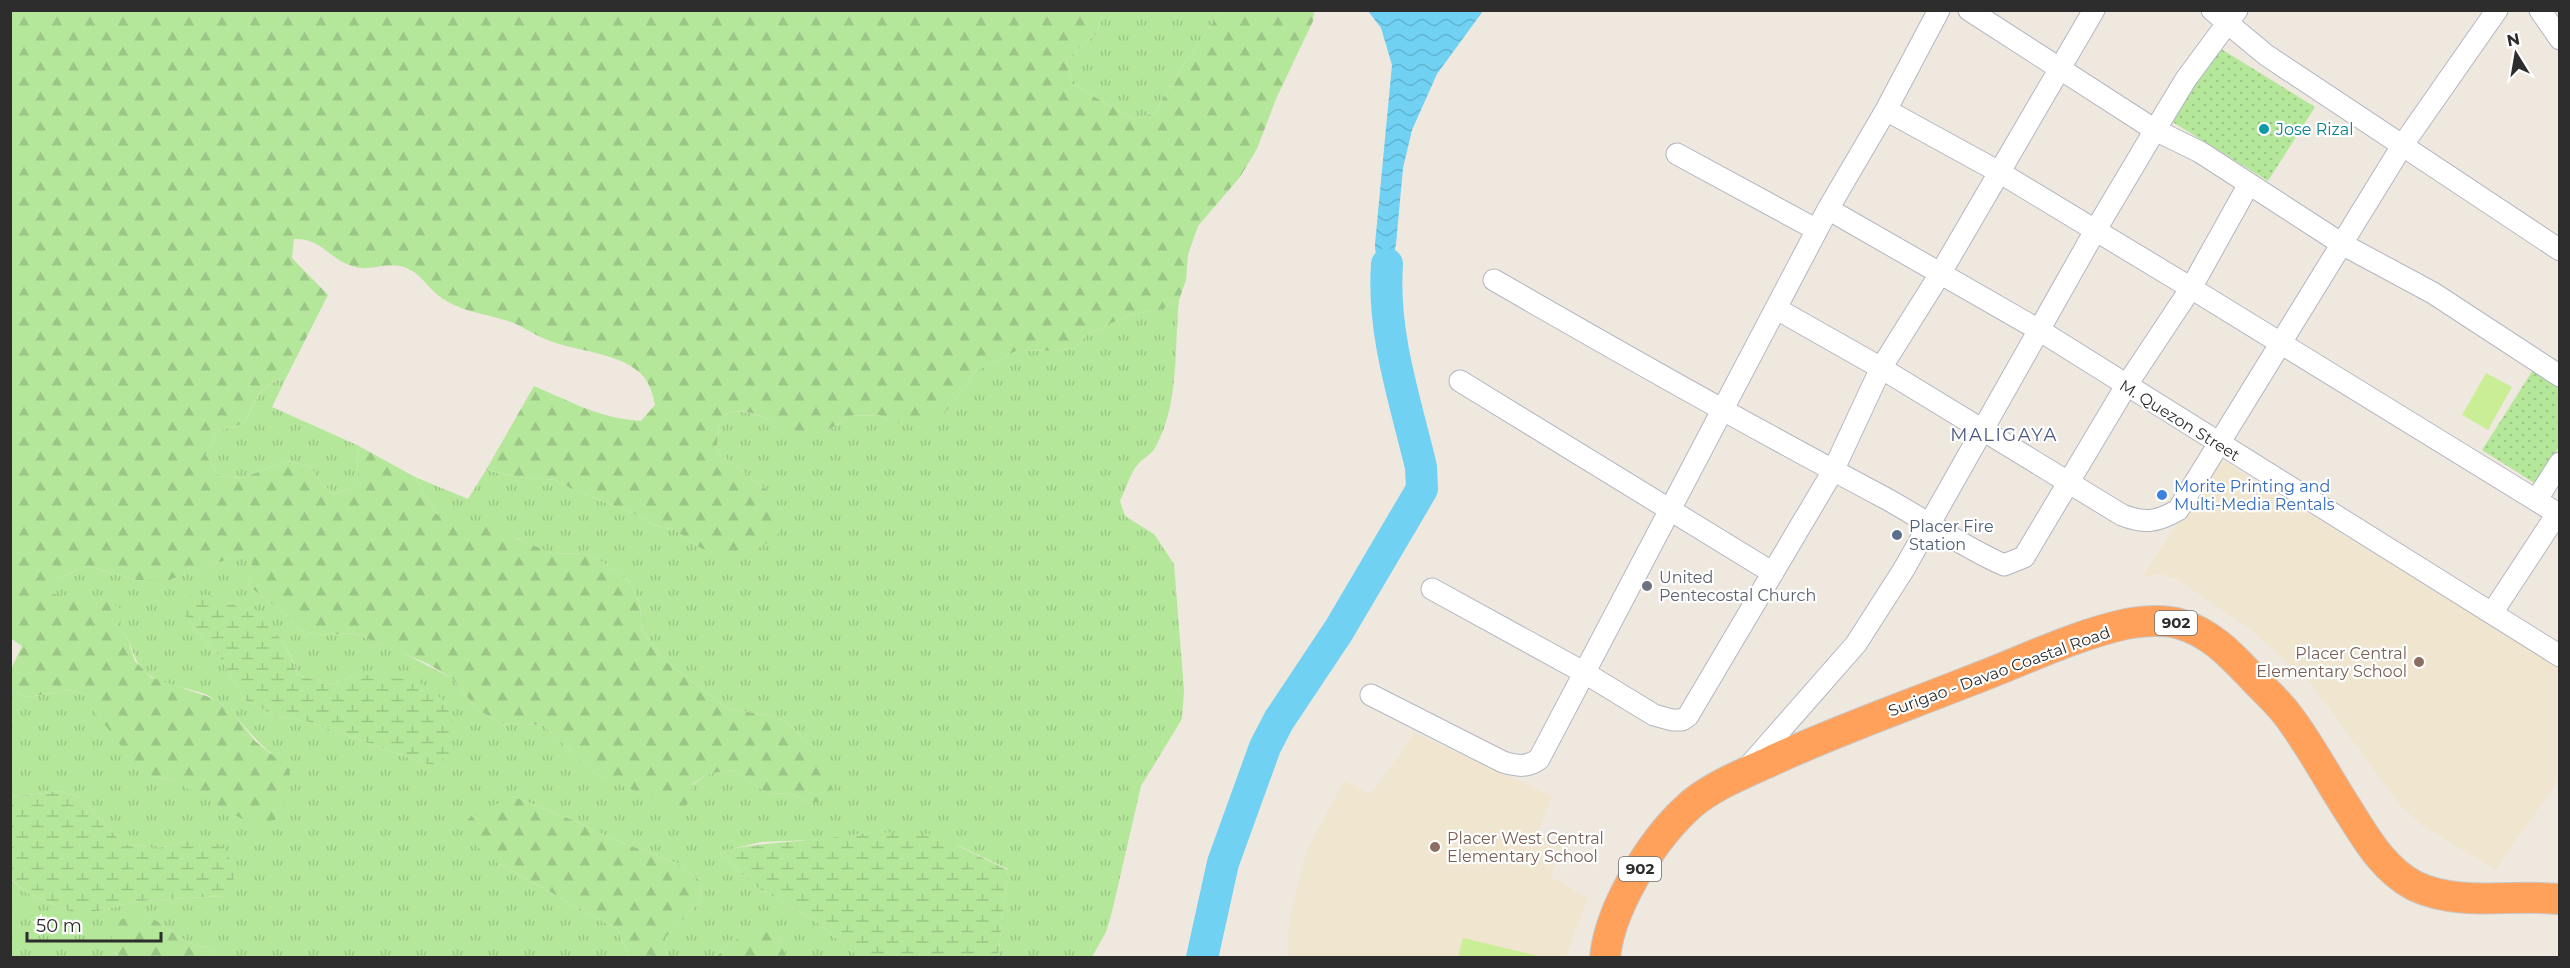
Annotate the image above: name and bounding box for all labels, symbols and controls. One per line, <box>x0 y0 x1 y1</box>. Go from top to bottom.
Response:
north arrow <box>2486 24 2546 84</box>
text: N <box>2505 29 2521 50</box>
place label: Jose Rizal <box>2275 120 2354 139</box>
marker: Jose Rizal <box>2257 122 2271 136</box>
street label: M. Quezon Street <box>2116 376 2244 465</box>
district label: MALIGAYA <box>1950 424 2058 446</box>
place label: Morite Printing and Multi-Media Rentals <box>2174 477 2335 514</box>
marker: Morite Printing and Multi-Media Rentals <box>2155 488 2169 502</box>
place label: Placer Fire Station <box>1909 517 1994 554</box>
marker: Placer Fire Station <box>1890 528 1904 542</box>
place label: United Pentecostal Church <box>1659 568 1816 605</box>
marker: United Pentecostal Church <box>1640 579 1654 593</box>
road number: 902 <box>2155 611 2197 635</box>
street label: Surigao - Davao Coastal Road <box>1886 622 2113 721</box>
place label: Placer Central Elementary School <box>2256 644 2407 681</box>
marker: Placer Central Elementary School <box>2412 655 2426 669</box>
place label: Placer West Central Elementary School <box>1447 829 1604 866</box>
marker: Placer West Central Elementary School <box>1428 840 1442 854</box>
road number: 902 <box>1619 857 1661 881</box>
scale bar <box>27 905 160 943</box>
text: 50 m <box>36 915 82 937</box>

